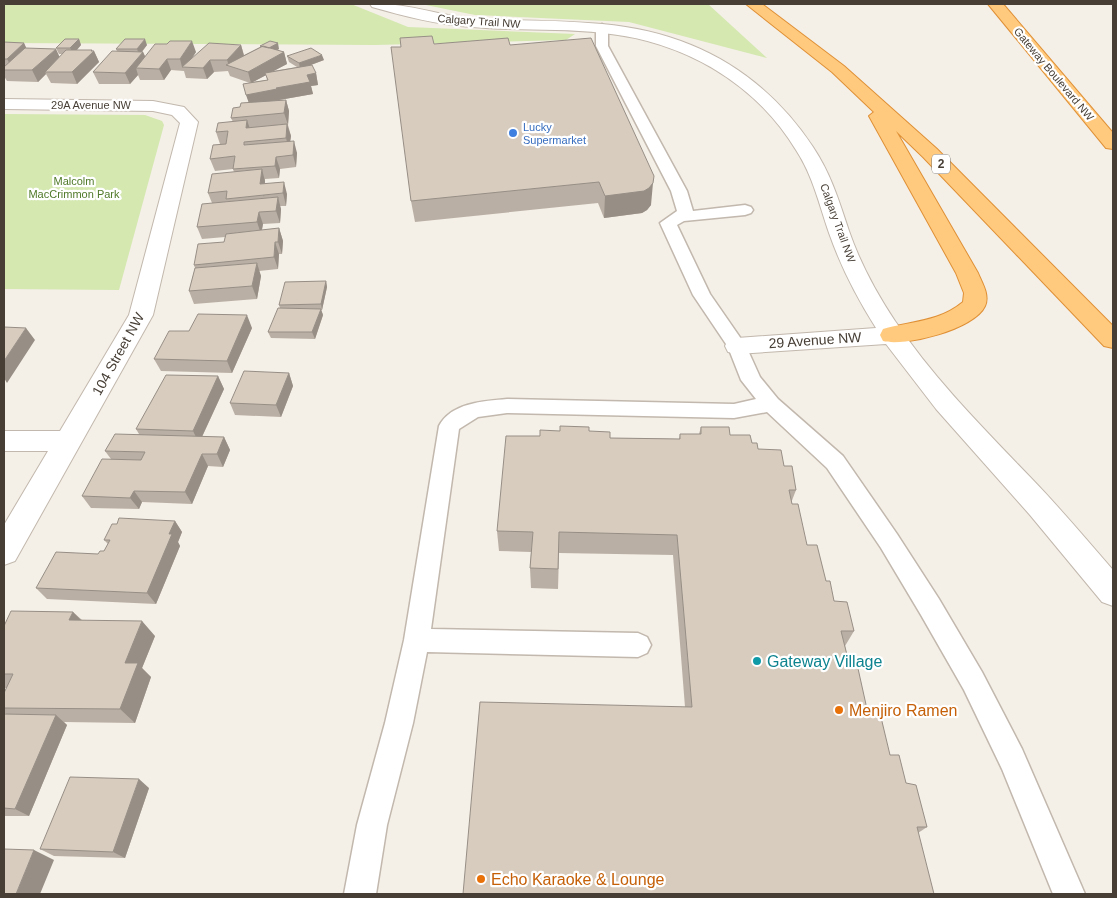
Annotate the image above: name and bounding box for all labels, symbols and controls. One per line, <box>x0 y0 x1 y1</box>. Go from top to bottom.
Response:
street label: Calgary Trail NW <box>437 12 521 30</box>
street label: Gateway Boulevard NW <box>1012 25 1097 123</box>
street label: 29A Avenue NW <box>51 99 132 111</box>
place label: Lucky Supermarket <box>523 121 586 146</box>
marker: Lucky Supermarket <box>507 127 519 139</box>
road number: 2 <box>932 154 950 173</box>
park label: Malcolm MacCrimmon Park <box>28 175 120 200</box>
street label: Calgary Trail NW <box>818 182 858 265</box>
street label: 104 Street NW <box>89 309 148 398</box>
street label: 29 Avenue NW <box>768 329 863 351</box>
place label: Gateway Village <box>767 653 882 670</box>
marker: Gateway Village <box>751 655 763 667</box>
place label: Menjiro Ramen <box>849 702 957 719</box>
marker: Menjiro Ramen <box>833 704 845 716</box>
place label: Echo Karaoke & Lounge <box>491 871 665 888</box>
marker: Echo Karaoke & Lounge <box>475 873 487 885</box>

